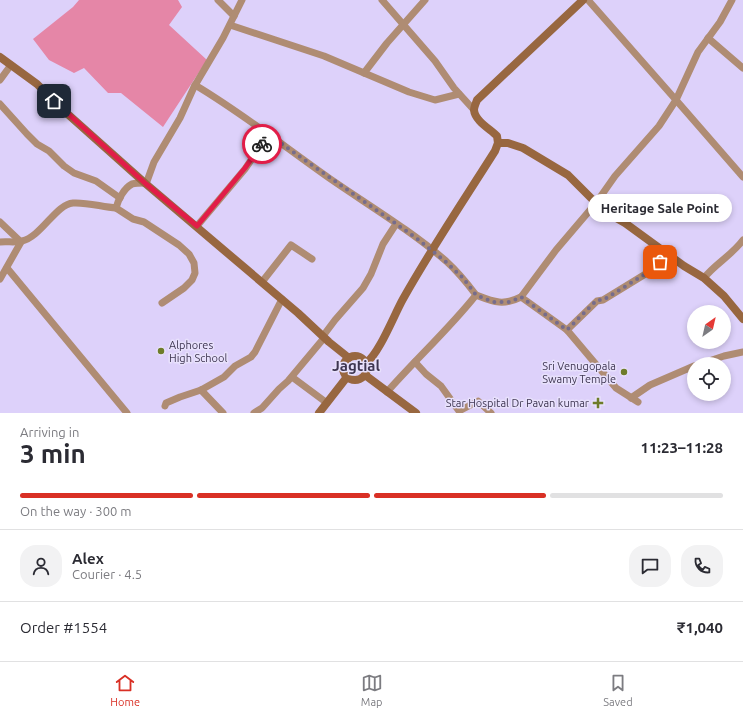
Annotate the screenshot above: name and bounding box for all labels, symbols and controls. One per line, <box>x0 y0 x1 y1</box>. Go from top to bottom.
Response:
pin <box>37 84 71 118</box>
icon: home <box>43 90 65 112</box>
courier <box>242 124 282 164</box>
icon: bike <box>251 133 273 155</box>
callout: Heritage Sale Point <box>588 194 732 222</box>
text: Heritage Sale Point <box>601 201 719 215</box>
pin <box>643 245 677 279</box>
icon: bag <box>649 251 671 273</box>
north arrow <box>687 305 731 349</box>
map controls <box>687 305 731 401</box>
place label: Alphores High School <box>169 339 227 364</box>
marker: Alphores High School <box>156 346 166 356</box>
district label: Jagtial <box>332 357 381 374</box>
button: locate <box>687 357 731 401</box>
place label: Sri Venugopala Swamy Temple <box>542 360 616 385</box>
marker: Sri Venugopala Swamy Temple <box>619 367 629 377</box>
place label: Star Hospital Dr Pavan kumar <box>446 397 590 409</box>
marker: Star Hospital Dr Pavan kumar <box>592 397 604 409</box>
text: Arriving in <box>20 425 79 439</box>
text: 3 min <box>20 439 86 468</box>
text: 11:23–11:28 <box>640 439 723 456</box>
text: On the way · 300 m <box>20 504 132 518</box>
button: person <box>20 545 62 587</box>
button: chat <box>629 545 671 587</box>
button: phone <box>681 545 723 587</box>
text: Alex <box>72 550 104 567</box>
text: Courier · 4.5 <box>72 567 142 581</box>
text: Order #1554 <box>20 619 107 636</box>
text: ₹1,040 <box>677 619 723 636</box>
tab: Home <box>110 672 140 708</box>
tab: Map <box>361 672 383 708</box>
tab: Saved <box>603 672 633 708</box>

